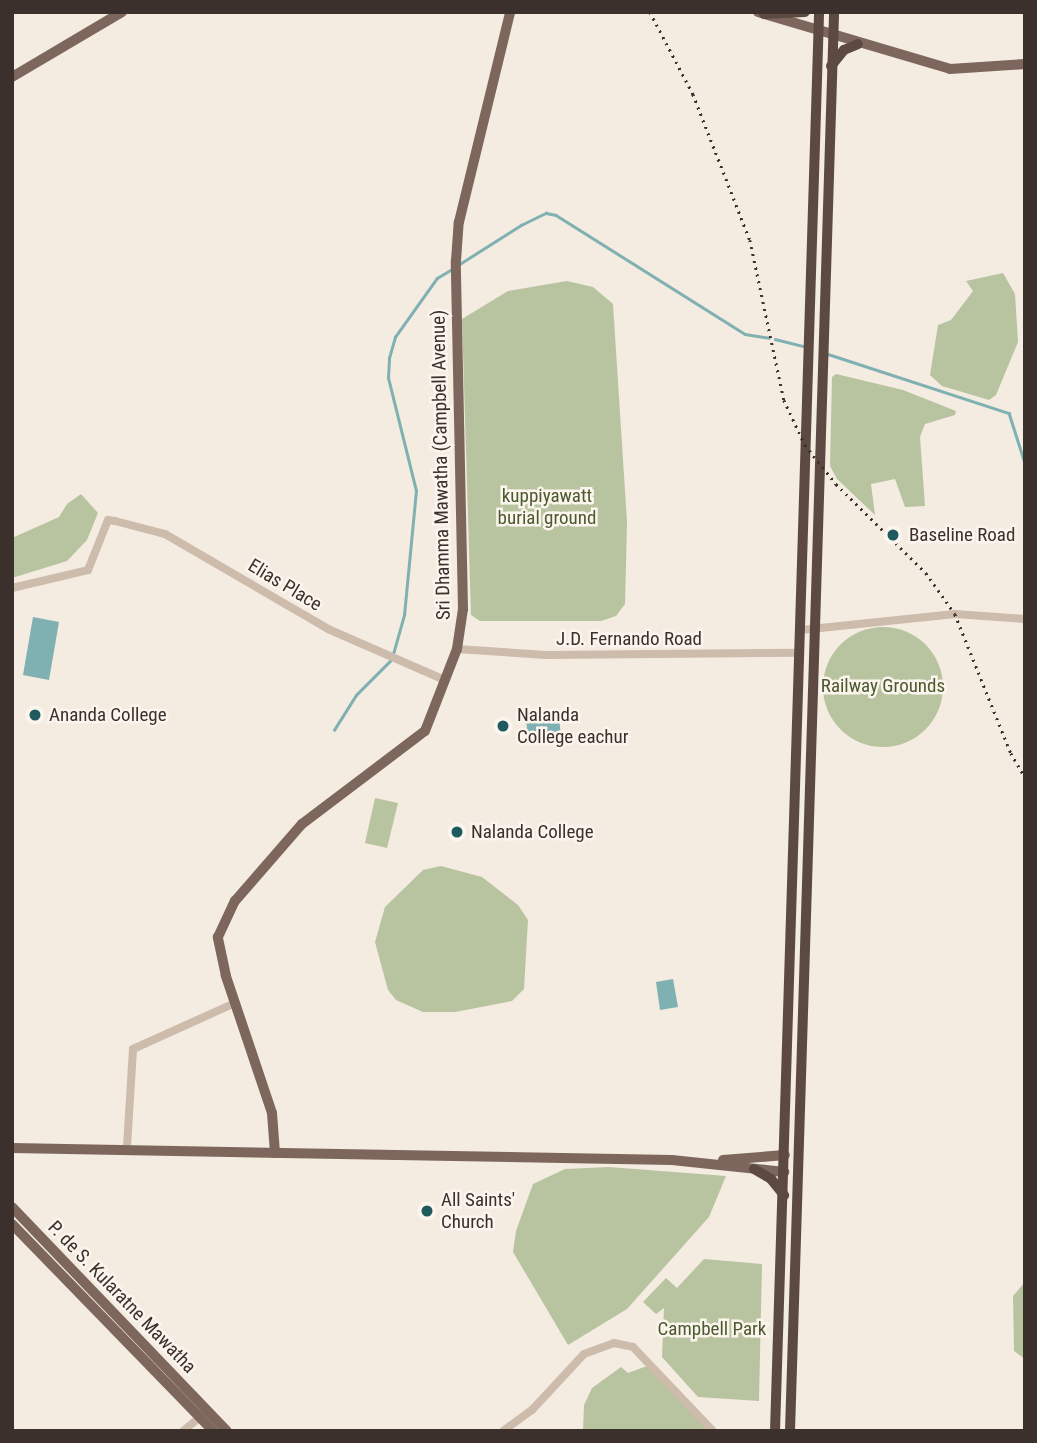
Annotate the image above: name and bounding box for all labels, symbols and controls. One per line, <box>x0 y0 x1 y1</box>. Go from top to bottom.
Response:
street label: Sri Dhamma Mawatha (Campbell Avenue) <box>427 310 455 620</box>
park label: kuppiyawatt burial ground <box>498 485 596 529</box>
place label: Baseline Road <box>909 524 1015 546</box>
marker: Baseline Road <box>883 525 903 545</box>
street label: Elias Place <box>244 554 326 616</box>
street label: J.D. Fernando Road <box>556 628 702 650</box>
park label: Railway Grounds <box>821 675 945 697</box>
place label: Ananda College <box>49 704 167 726</box>
place label: Nalanda College eachur <box>517 704 629 748</box>
marker: Ananda College <box>27 707 43 723</box>
marker: Nalanda College eachur <box>495 718 511 734</box>
place label: Nalanda College <box>471 821 594 843</box>
marker: Nalanda College <box>449 824 465 840</box>
place label: All Saints' Church <box>441 1189 515 1233</box>
marker: All Saints' Church <box>419 1203 435 1219</box>
street label: P. de S. Kularatne Mawatha <box>43 1216 201 1378</box>
park label: Campbell Park <box>658 1318 766 1340</box>

